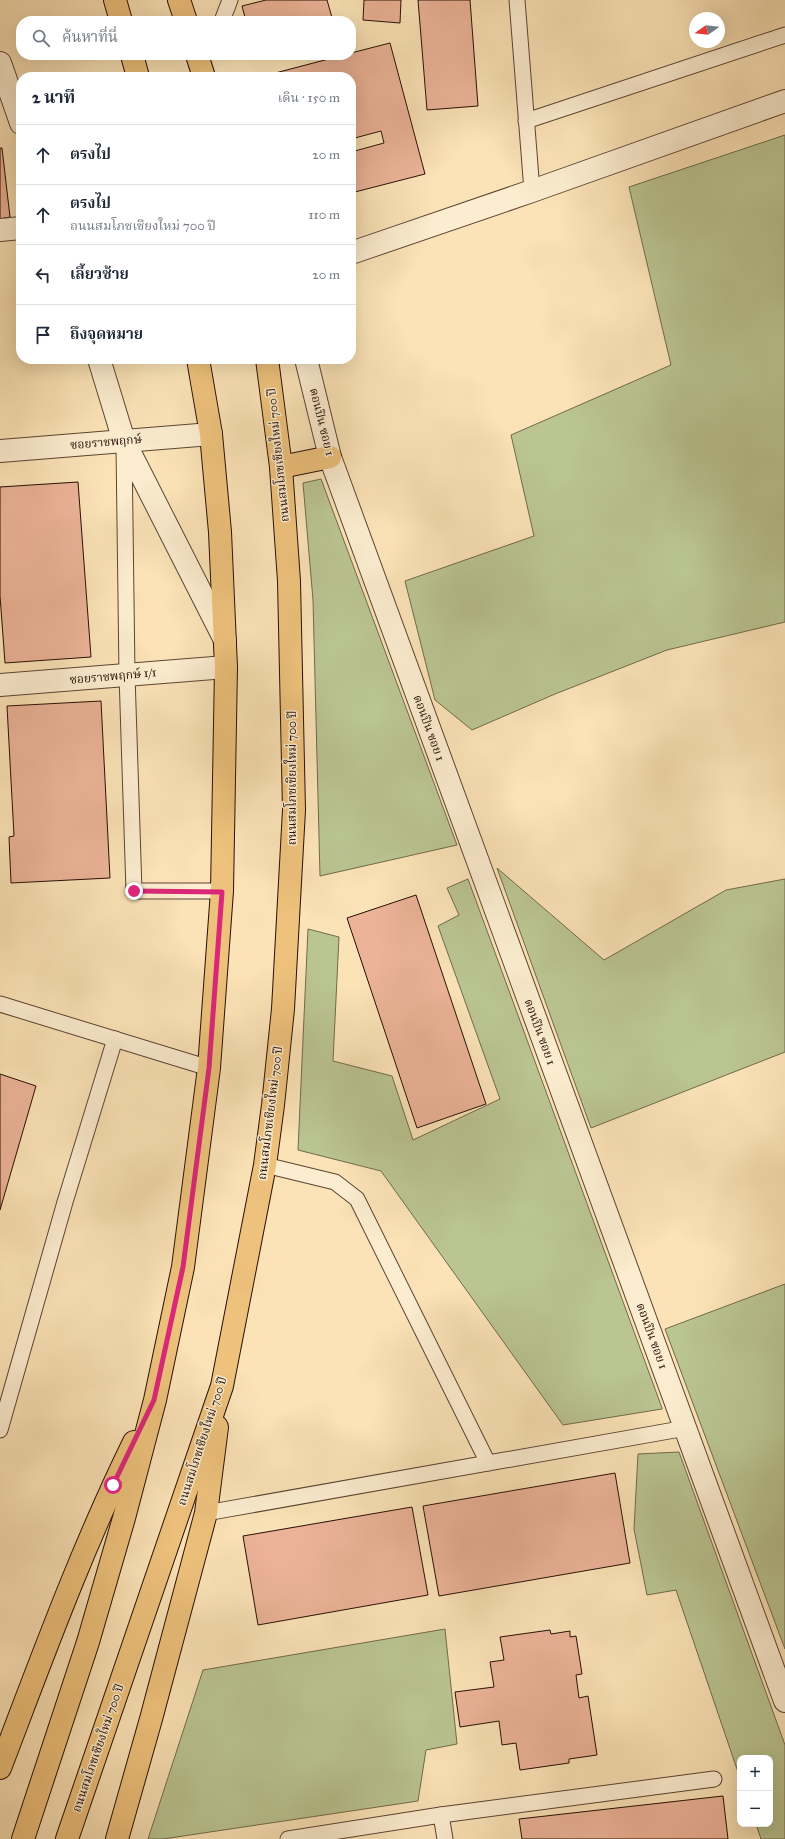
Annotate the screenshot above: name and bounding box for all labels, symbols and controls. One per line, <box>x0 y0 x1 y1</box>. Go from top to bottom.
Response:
north arrow <box>689 12 725 48</box>
search box <box>16 16 356 60</box>
icon: search <box>30 27 52 49</box>
text: ค้นหาที่นี่ <box>62 28 118 46</box>
text: 2 นาที <box>32 87 75 108</box>
text: เดิน · 150 m <box>278 90 340 106</box>
icon: ahead <box>32 144 54 166</box>
text: ตรงไป <box>70 145 111 163</box>
text: 20 m <box>312 147 340 163</box>
text: ตรงไป <box>70 194 111 212</box>
icon: ahead <box>32 204 54 226</box>
text: 110 m <box>308 207 340 223</box>
text: ถนนสมโภชเชียงใหม่ 700 ปี <box>70 218 216 234</box>
icon: left <box>32 264 54 286</box>
text: เลี้ยวซ้าย <box>70 265 129 283</box>
text: 20 m <box>312 267 340 283</box>
icon: arrive <box>32 324 54 346</box>
text: ถึงจุดหมาย <box>70 325 143 343</box>
street label: ถนนสมโภชเชียงใหม่ 700 ปี <box>262 387 292 523</box>
street label: ดอนปิน ซอย 1 <box>307 387 337 458</box>
street label: ซอยราชพฤกษ์ <box>70 432 143 452</box>
street label: ซอยราชพฤกษ์ 1/1 <box>69 665 157 687</box>
street label: ดอนปิน ซอย 1 <box>411 693 448 763</box>
street label: ถนนสมโภชเชียงใหม่ 700 ปี <box>283 711 299 845</box>
route end <box>125 882 143 900</box>
street label: ดอนปิน ซอย 1 <box>522 997 559 1067</box>
street label: ถนนสมโภชเชียงใหม่ 700 ปี <box>253 1045 285 1181</box>
street label: ดอนปิน ซอย 1 <box>634 1301 671 1371</box>
street label: ถนนสมโภชเชียงใหม่ 700 ปี <box>173 1374 229 1507</box>
route start <box>104 1476 122 1494</box>
street label: ถนนสมโภชเชียงใหม่ 700 ปี <box>68 1681 127 1814</box>
map controls <box>737 1755 773 1827</box>
button: + <box>737 1755 773 1791</box>
button: − <box>737 1791 773 1827</box>

